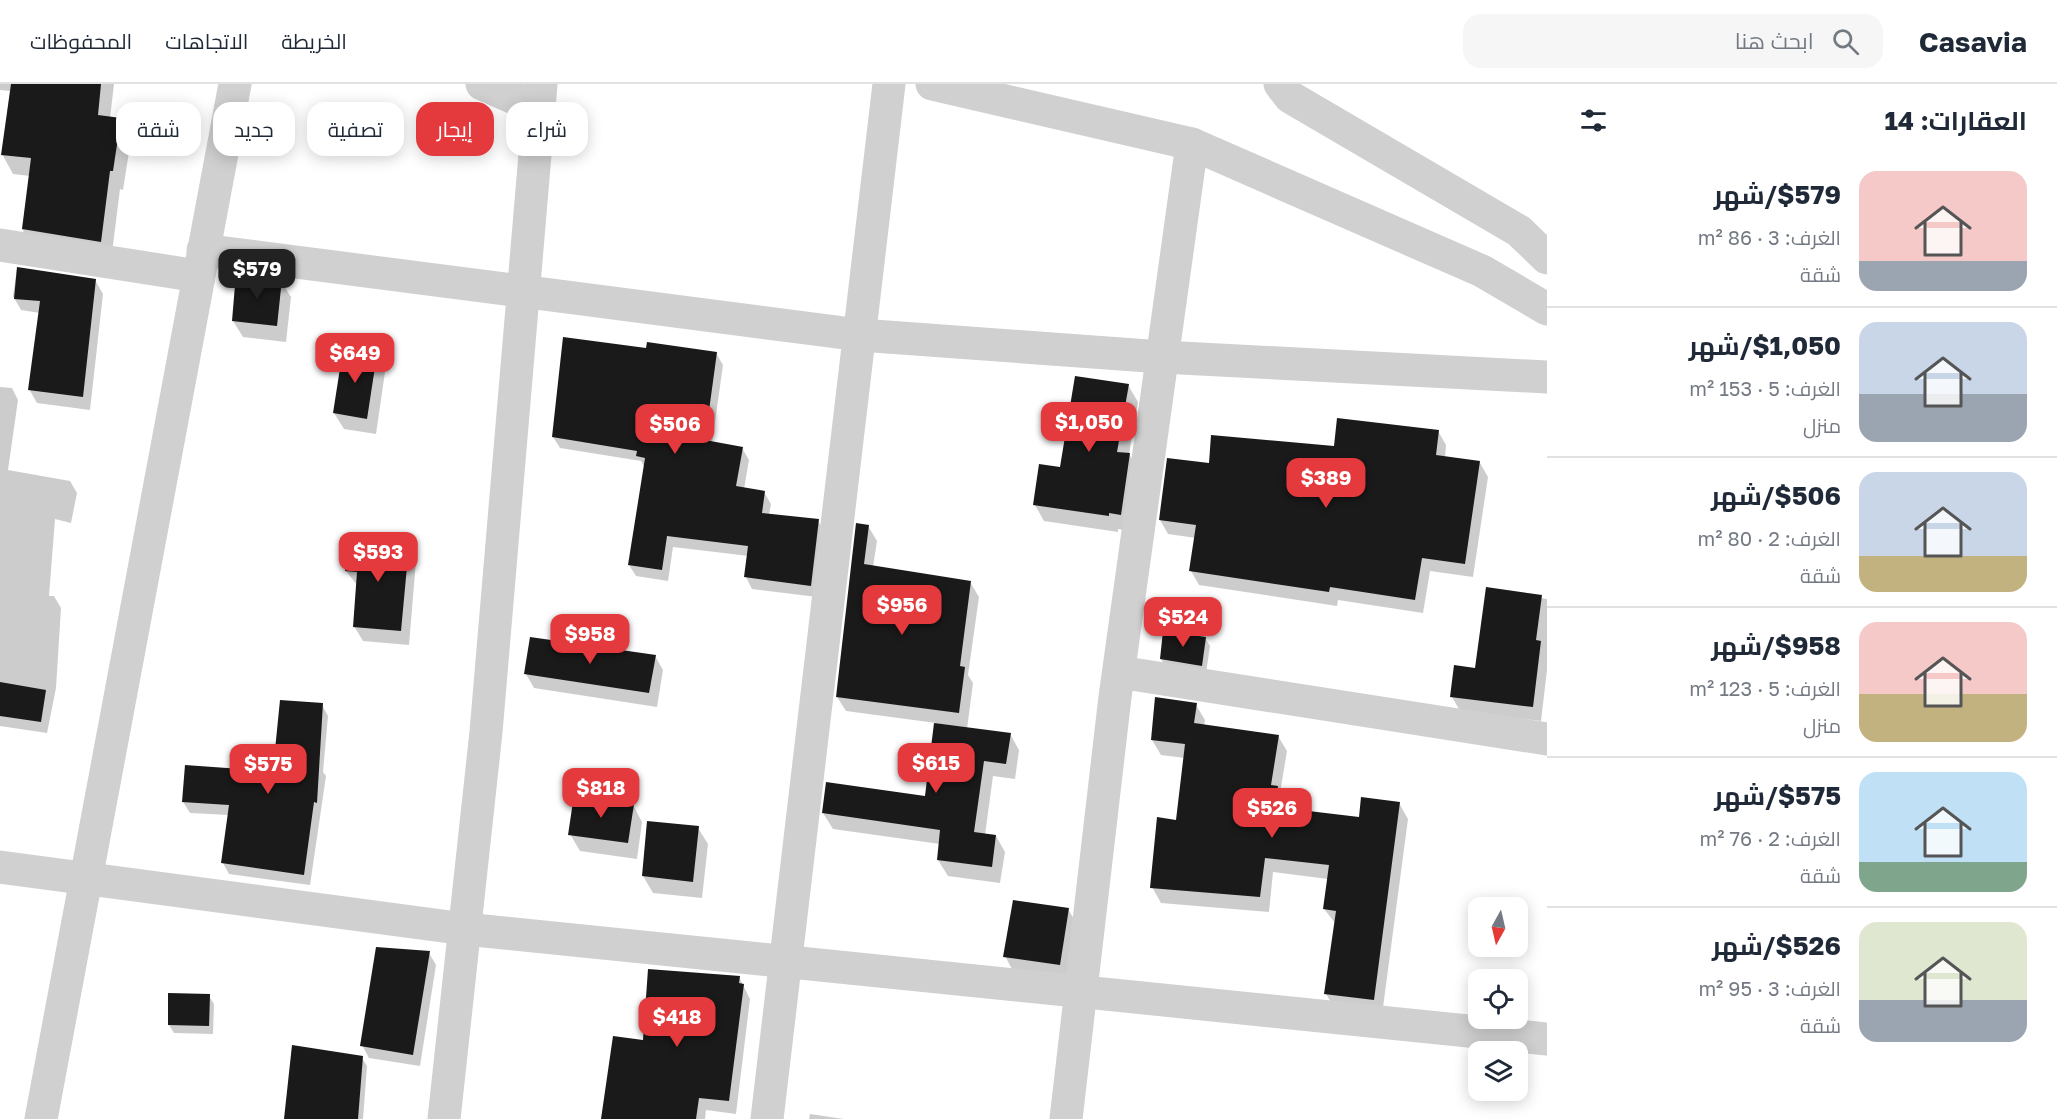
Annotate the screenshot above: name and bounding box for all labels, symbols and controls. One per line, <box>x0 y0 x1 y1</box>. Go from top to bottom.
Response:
search box <box>1463 14 1883 68</box>
icon: search <box>1829 25 1862 58</box>
text: Casavia <box>1919 25 2027 58</box>
text: ابحث هنا <box>1735 27 1814 54</box>
text: المحفوظات <box>30 28 132 54</box>
text: الاتجاهات <box>165 28 248 54</box>
text: الخريطة <box>281 28 347 54</box>
chip: شقة <box>116 102 201 156</box>
chip: جديد <box>213 102 295 156</box>
chip: تصفية <box>307 102 404 156</box>
chip: إيجار <box>416 102 494 156</box>
chip: شراء <box>506 102 588 156</box>
icon: filters <box>1577 104 1610 137</box>
text: العقارات: 14 <box>1884 105 2027 136</box>
text: $579/شهر <box>1714 179 1841 210</box>
icon: home <box>1907 195 1979 267</box>
text: الغرف: 3 · 86 m² <box>1698 225 1841 249</box>
pin: $579 <box>221 249 293 300</box>
text: $579 <box>232 256 282 280</box>
text: شقة <box>1800 262 1841 286</box>
text: $1,050/شهر <box>1689 330 1841 361</box>
pin: $649 <box>319 333 391 384</box>
text: $649 <box>329 340 381 364</box>
icon: home <box>1907 346 1979 418</box>
text: الغرف: 5 · 153 m² <box>1689 376 1841 400</box>
pin: $1,050 <box>1040 402 1138 453</box>
pin: $506 <box>639 404 711 455</box>
text: $1,050 <box>1055 409 1123 433</box>
text: $506 <box>649 411 701 435</box>
text: منزل <box>1803 413 1841 437</box>
pin: $389 <box>1290 458 1362 509</box>
text: $389 <box>1300 465 1352 489</box>
text: $506/شهر <box>1711 480 1841 511</box>
icon: home <box>1907 496 1979 568</box>
text: الغرف: 2 · 80 m² <box>1698 526 1841 550</box>
pin: $593 <box>342 532 414 583</box>
text: $593 <box>353 539 403 563</box>
text: شقة <box>1800 563 1841 587</box>
pin: $956 <box>866 585 938 636</box>
text: $956 <box>877 592 928 616</box>
pin: $524 <box>1147 597 1219 648</box>
text: $524 <box>1158 604 1208 628</box>
pin: $958 <box>554 614 626 665</box>
text: $958 <box>564 621 616 645</box>
text: $958/شهر <box>1711 630 1841 661</box>
icon: home <box>1907 646 1979 718</box>
text: الغرف: 5 · 123 m² <box>1689 676 1841 700</box>
text: منزل <box>1803 713 1841 737</box>
pin: $615 <box>900 743 972 794</box>
pin: $575 <box>232 744 304 795</box>
text: $615 <box>912 750 960 774</box>
text: $575 <box>244 751 292 775</box>
pin: $818 <box>565 768 637 819</box>
text: $818 <box>576 775 626 799</box>
text: $575/شهر <box>1714 780 1841 811</box>
pin: $526 <box>1236 788 1308 839</box>
text: $526 <box>1247 795 1297 819</box>
icon: home <box>1907 796 1979 868</box>
text: الغرف: 2 · 76 m² <box>1700 826 1841 850</box>
text: شقة <box>1800 863 1841 887</box>
north arrow <box>1468 897 1528 957</box>
map controls <box>1468 897 1528 1101</box>
text: $526/شهر <box>1712 930 1841 961</box>
icon: home <box>1907 946 1979 1018</box>
button: locate <box>1468 969 1528 1029</box>
text: الغرف: 3 · 95 m² <box>1698 976 1841 1000</box>
pin: $418 <box>641 997 713 1048</box>
text: $418 <box>653 1004 702 1028</box>
text: شقة <box>1800 1013 1841 1037</box>
button: layers <box>1468 1041 1528 1101</box>

